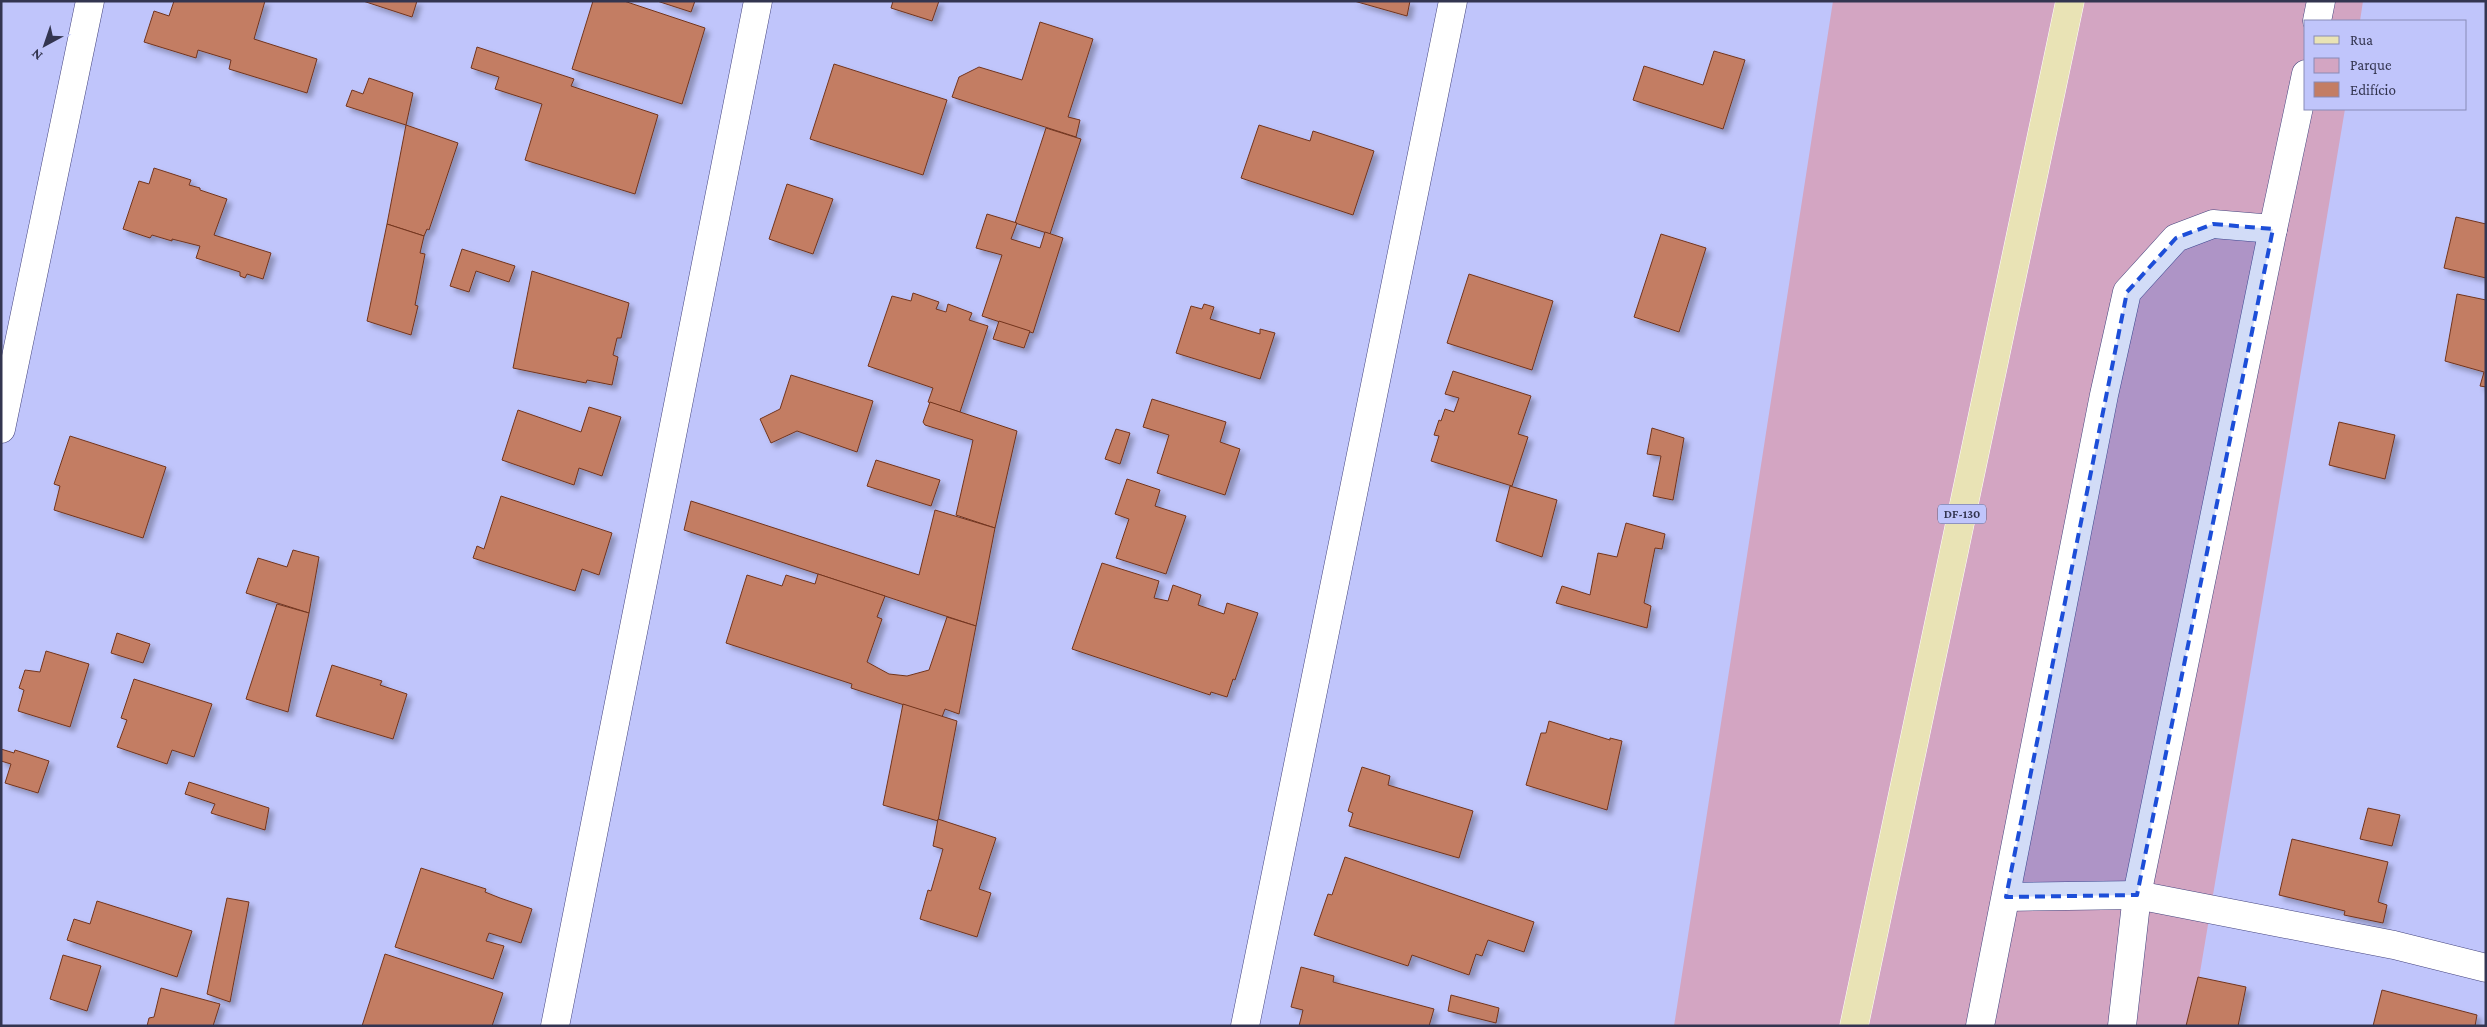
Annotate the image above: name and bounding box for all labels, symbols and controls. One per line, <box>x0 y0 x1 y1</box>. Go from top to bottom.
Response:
north arrow <box>20 20 70 70</box>
legend <box>2304 20 2467 110</box>
text: Rua <box>2350 32 2373 48</box>
text: N <box>27 45 45 64</box>
text: Parque <box>2350 57 2392 74</box>
text: Edifício <box>2350 82 2396 98</box>
road number: DF-130 <box>1938 504 1986 524</box>

